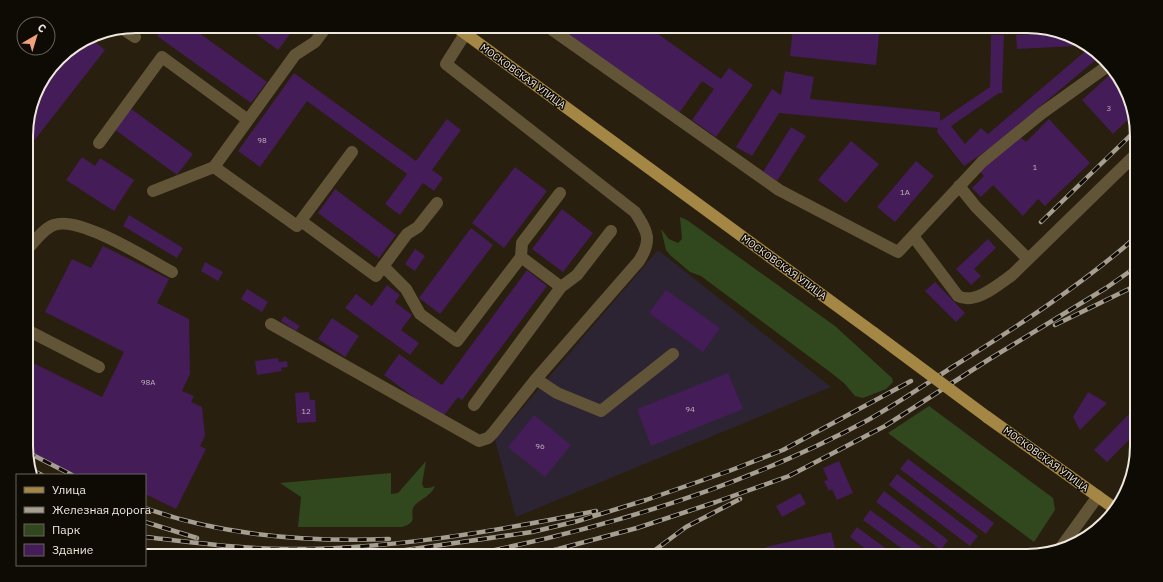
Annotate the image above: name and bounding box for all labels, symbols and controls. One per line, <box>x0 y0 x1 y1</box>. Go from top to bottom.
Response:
north arrow <box>16 16 56 56</box>
text: С <box>35 20 49 36</box>
street label: МОСКОВСКАЯ УЛИЦА <box>478 41 569 112</box>
house number: 3 <box>1107 103 1112 113</box>
house number: 98 <box>257 135 267 145</box>
house number: 1 <box>1033 162 1038 172</box>
house number: 1А <box>900 187 910 197</box>
street label: МОСКОВСКАЯ УЛИЦА <box>739 232 830 303</box>
house number: 98А <box>141 377 155 387</box>
house number: 94 <box>685 404 695 414</box>
house number: 12 <box>301 406 311 416</box>
street label: МОСКОВСКАЯ УЛИЦА <box>1001 424 1092 495</box>
house number: 96 <box>535 441 545 451</box>
legend <box>16 474 146 566</box>
text: Улица <box>52 482 86 497</box>
text: Железная дорога <box>52 502 152 517</box>
text: Парк <box>52 522 81 537</box>
text: Здание <box>52 542 94 557</box>

